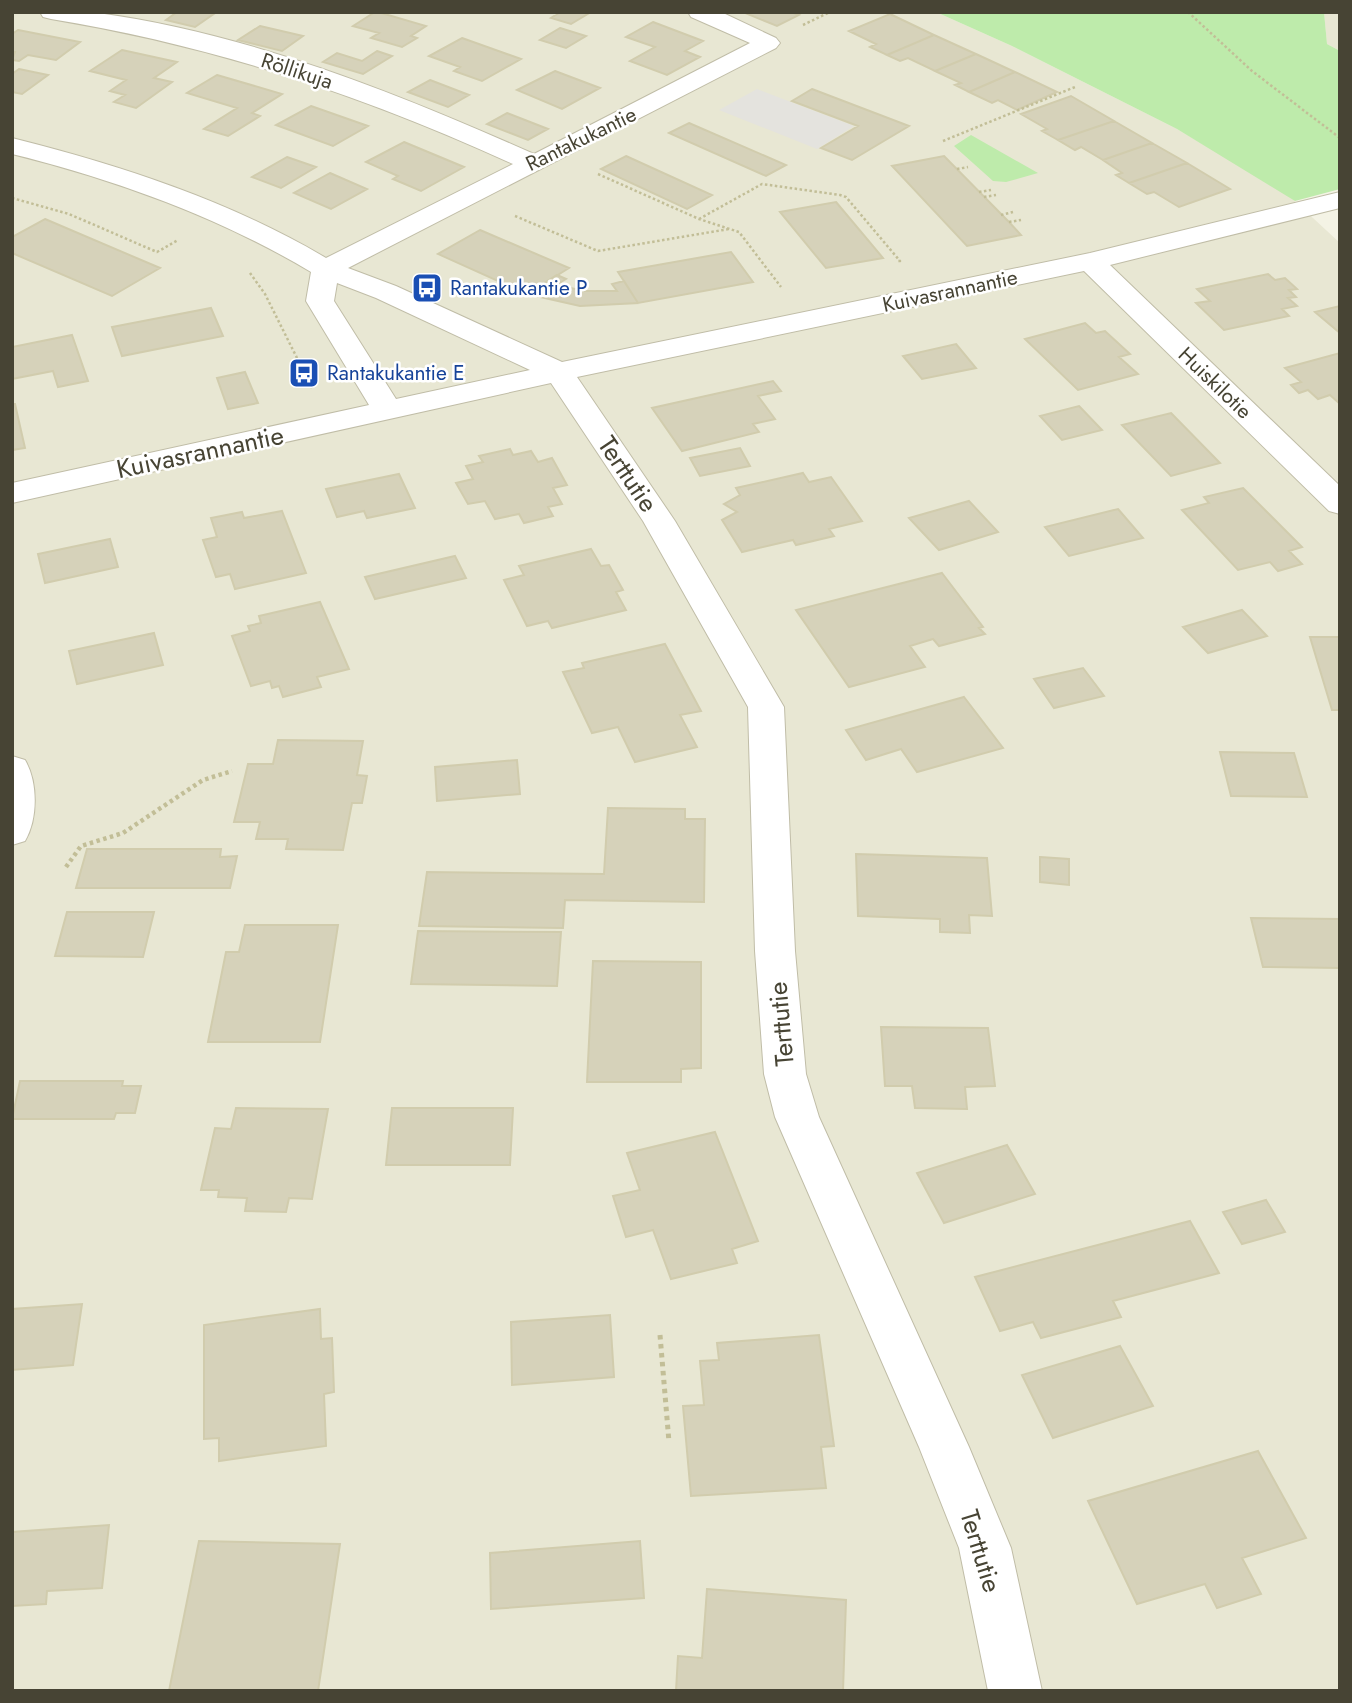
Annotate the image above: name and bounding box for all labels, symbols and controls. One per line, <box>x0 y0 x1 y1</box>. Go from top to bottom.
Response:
street label: Röllikuja <box>257 45 337 97</box>
street label: Rantakukantie <box>521 99 642 179</box>
street label: Kuivasrannantie <box>880 262 1020 320</box>
bus stop icon: Rantakukantie P <box>410 271 444 305</box>
place label: Rantakukantie P <box>450 273 588 303</box>
street label: Huiskilotie <box>1171 340 1259 426</box>
bus stop icon: Rantakukantie E <box>287 356 321 390</box>
place label: Rantakukantie E <box>327 358 465 388</box>
street label: Kuivasrannantie <box>113 416 287 488</box>
street label: Terttutie <box>589 428 667 520</box>
street label: Terttutie <box>758 980 804 1068</box>
street label: Terttutie <box>951 1505 1011 1597</box>

